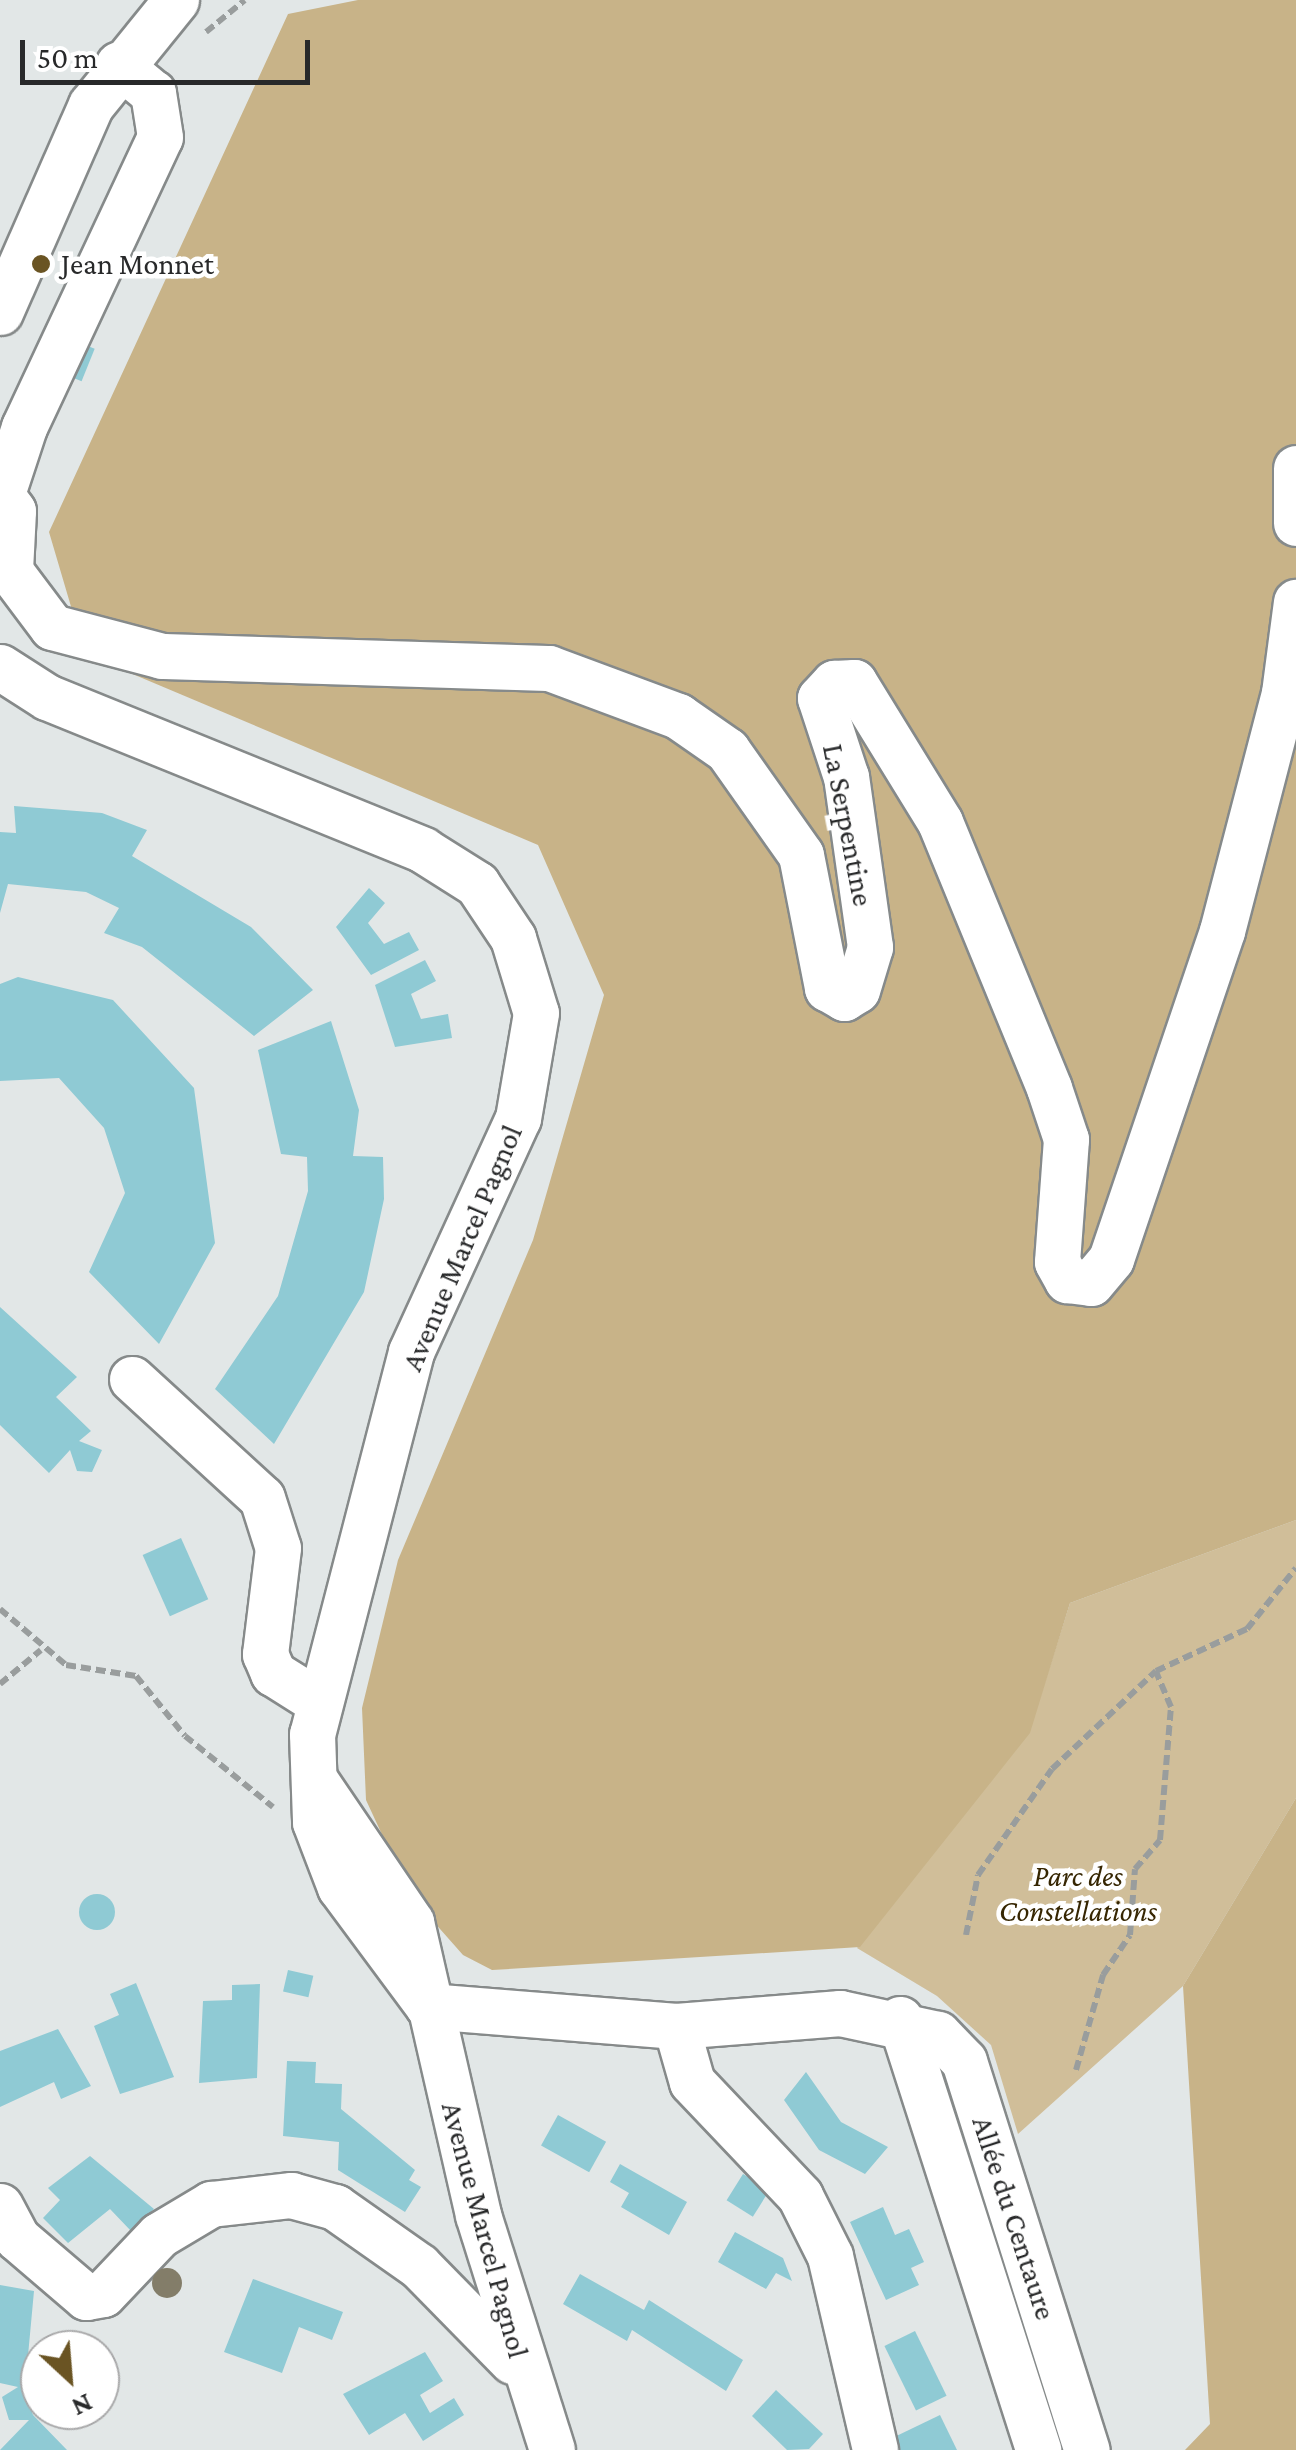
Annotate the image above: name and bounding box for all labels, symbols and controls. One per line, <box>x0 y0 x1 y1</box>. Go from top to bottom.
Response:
scale bar <box>25 20 315 82</box>
text: 50 m <box>37 41 98 74</box>
place label: Jean Monnet <box>61 246 214 282</box>
marker: Jean Monnet <box>30 253 52 275</box>
street label: La Serpentine <box>815 741 881 909</box>
street label: Avenue Marcel Pagnol <box>394 1120 530 1376</box>
park label: Parc des Constellations <box>999 1858 1157 1928</box>
street label: Avenue Marcel Pagnol <box>433 2098 537 2362</box>
street label: Allée du Centaure <box>964 2112 1064 2324</box>
north arrow <box>20 2330 120 2430</box>
text: N <box>67 2387 98 2424</box>

